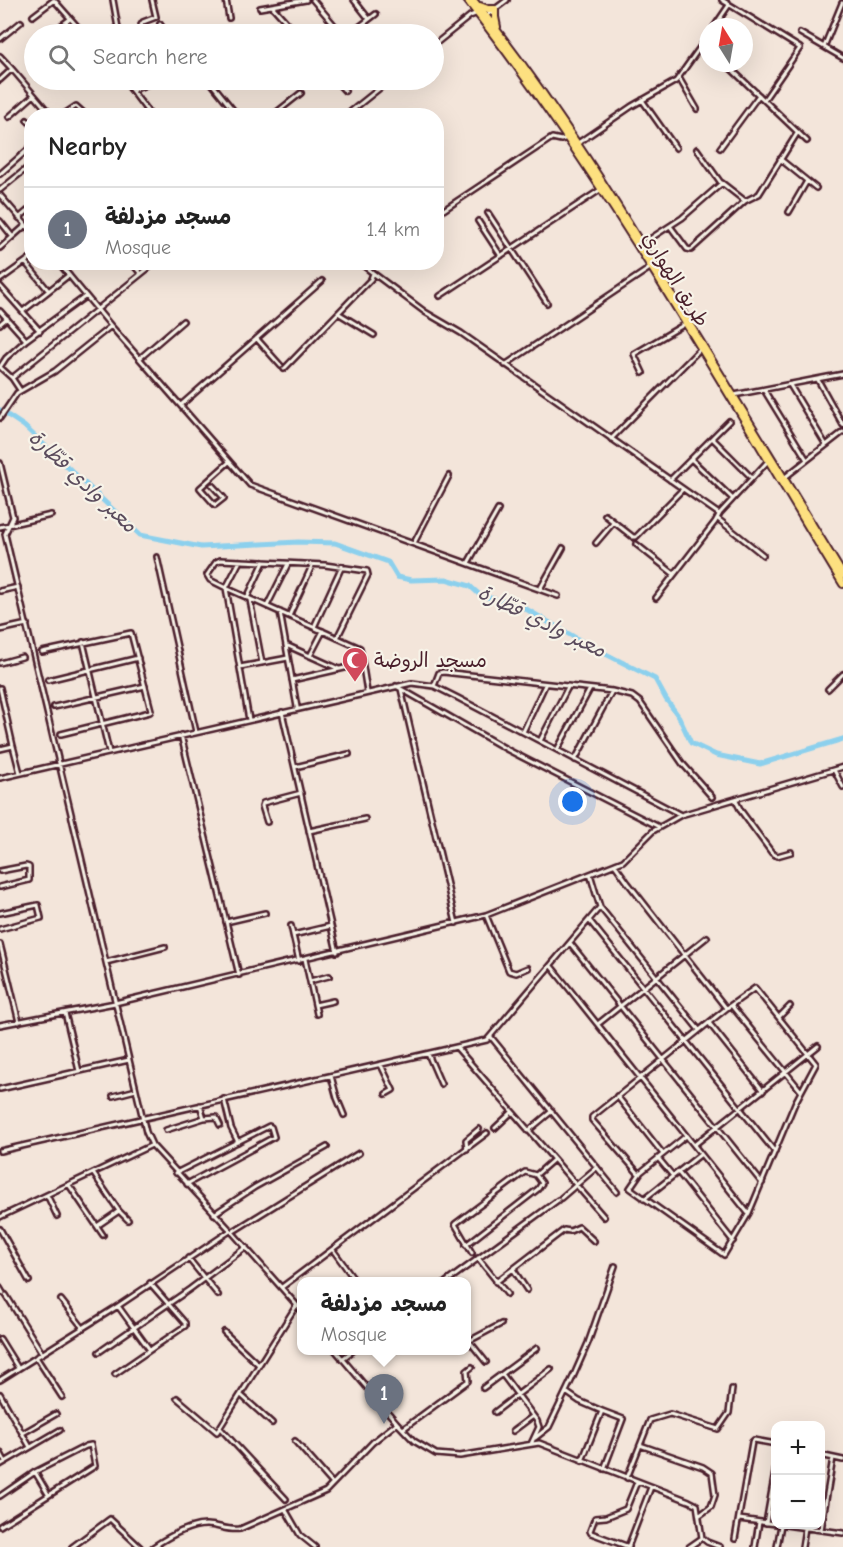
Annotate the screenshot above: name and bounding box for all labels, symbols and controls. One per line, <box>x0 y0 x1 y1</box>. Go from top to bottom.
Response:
north arrow <box>699 18 753 72</box>
search box <box>24 24 444 90</box>
icon: search <box>45 41 78 74</box>
text: Search here <box>93 44 208 70</box>
text: Nearby <box>48 132 127 162</box>
text: مسجد مزدلفة <box>105 204 231 230</box>
text: 1 <box>64 218 71 241</box>
text: 1.4 km <box>366 218 420 241</box>
street label: طريق الهواري <box>635 228 714 332</box>
text: Mosque <box>105 236 171 259</box>
water label: معبر وادي قطّارة <box>22 425 143 540</box>
water label: معبر وادي قطّارة <box>473 580 610 665</box>
mosque icon: مسجد الروضة <box>340 645 370 683</box>
place label: مسجد الروضة <box>374 649 487 672</box>
your location <box>558 787 587 816</box>
popup <box>297 1277 471 1355</box>
text: مسجد مزدلفة <box>321 1291 447 1317</box>
text: Mosque <box>321 1323 387 1346</box>
pin: 1 <box>364 1374 404 1424</box>
map controls <box>771 1421 825 1529</box>
button: + <box>771 1421 825 1475</box>
button: − <box>771 1475 825 1529</box>

